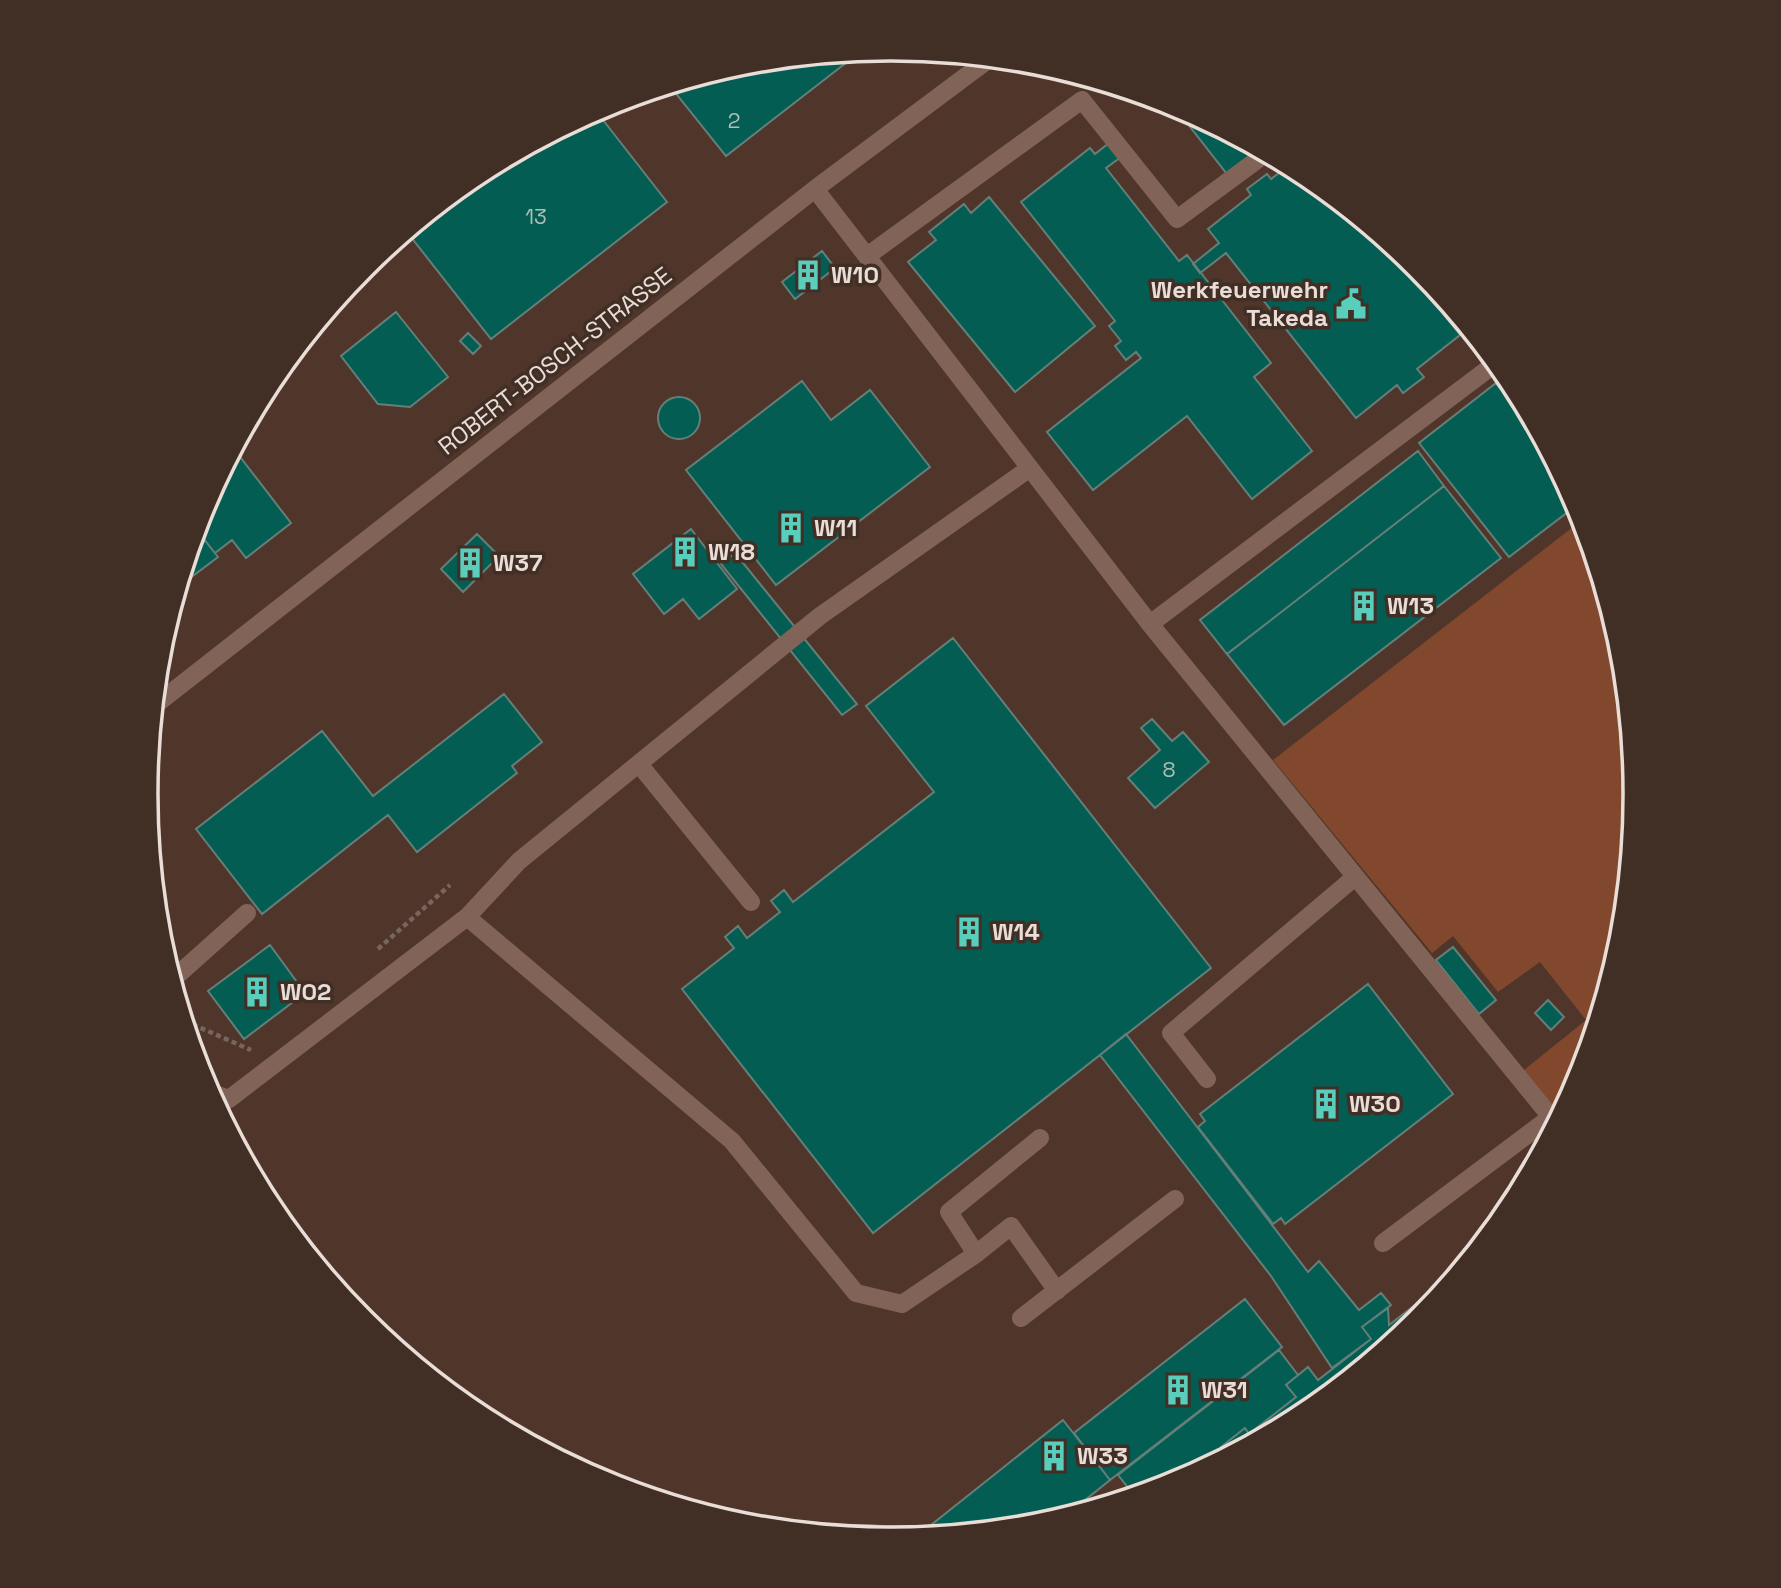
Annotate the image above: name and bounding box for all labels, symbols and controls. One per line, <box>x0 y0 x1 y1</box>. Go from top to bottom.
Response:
house number: 2 <box>728 107 740 134</box>
house number: 13 <box>525 203 547 230</box>
building icon: W10 <box>791 258 825 292</box>
place label: W10 <box>831 259 879 290</box>
street label: ROBERT-BOSCH-STRASSE <box>432 260 678 461</box>
place label: Werkfeuerwehr Takeda <box>1151 274 1328 333</box>
public building icon: Werkfeuerwehr Takeda <box>1334 287 1368 321</box>
building icon: W11 <box>774 511 808 545</box>
place label: W11 <box>814 512 857 543</box>
building icon: W18 <box>668 535 702 569</box>
place label: W18 <box>708 536 755 567</box>
building icon: W37 <box>453 546 487 580</box>
place label: W37 <box>493 547 542 578</box>
building icon: W13 <box>1347 589 1381 623</box>
place label: W13 <box>1387 590 1434 621</box>
house number: 8 <box>1162 756 1176 783</box>
building icon: W14 <box>952 915 986 949</box>
place label: W14 <box>992 916 1040 947</box>
building icon: W02 <box>240 975 274 1009</box>
place label: W02 <box>280 976 331 1007</box>
building icon: W30 <box>1309 1087 1343 1121</box>
place label: W30 <box>1349 1088 1401 1119</box>
building icon: W31 <box>1161 1373 1195 1407</box>
place label: W31 <box>1201 1374 1248 1405</box>
building icon: W33 <box>1037 1439 1071 1473</box>
place label: W33 <box>1077 1440 1128 1471</box>

